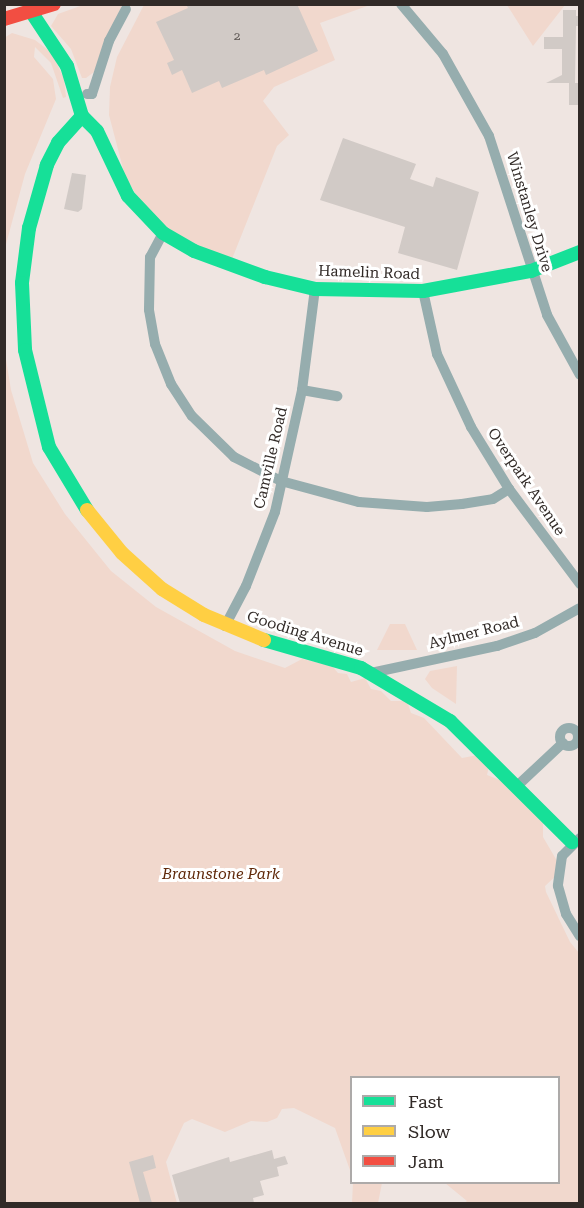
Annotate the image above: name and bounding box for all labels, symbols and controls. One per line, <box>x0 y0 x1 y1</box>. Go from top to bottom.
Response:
house number: 2 <box>234 30 240 44</box>
street label: Winstanley Drive <box>502 150 556 274</box>
street label: Hamelin Road <box>318 262 420 284</box>
street label: Camville Road <box>251 405 291 511</box>
street label: Overpark Avenue <box>483 425 569 539</box>
street label: Gooding Avenue <box>245 608 365 660</box>
street label: Aylmer Road <box>427 613 521 653</box>
park label: Braunstone Park <box>162 866 280 884</box>
legend <box>350 1076 560 1184</box>
text: Fast <box>408 1091 443 1112</box>
text: Slow <box>408 1121 450 1142</box>
text: Jam <box>408 1151 444 1172</box>

